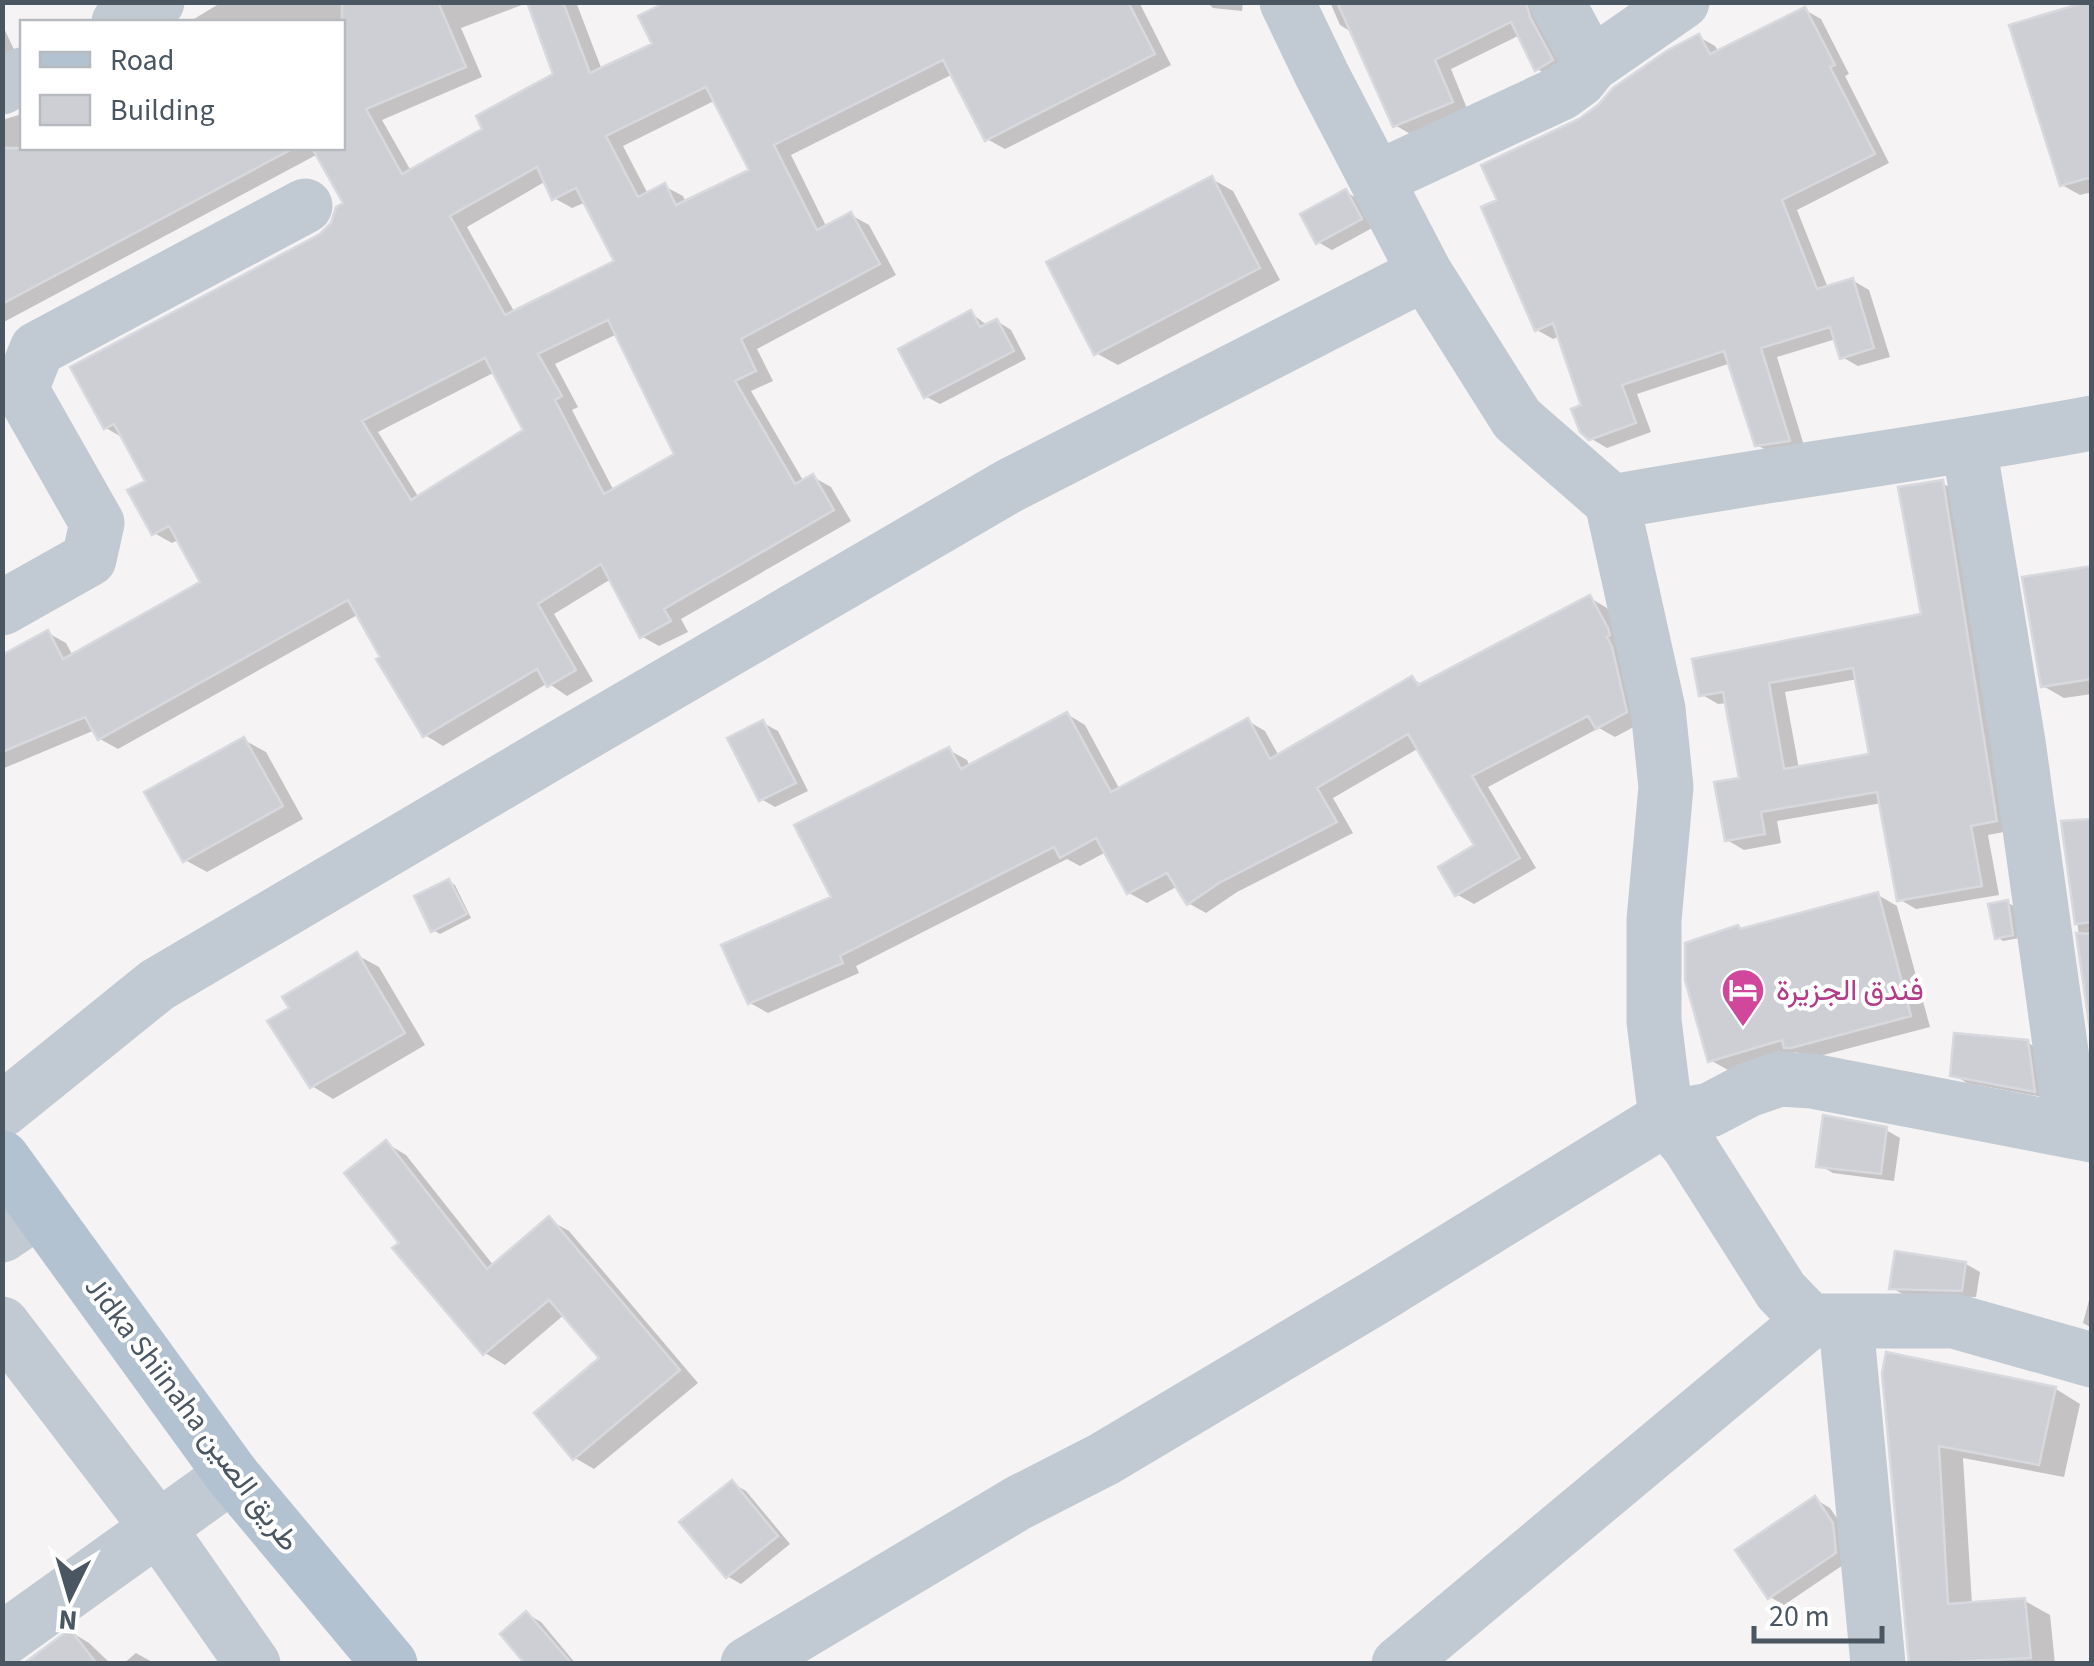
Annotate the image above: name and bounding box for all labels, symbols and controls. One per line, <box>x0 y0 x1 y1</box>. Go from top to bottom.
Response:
legend <box>20 20 345 150</box>
text: Road <box>110 39 174 82</box>
text: Building <box>110 89 215 132</box>
hotel icon: فندق الجزيرة <box>1720 967 1766 1028</box>
place label: فندق الجزيرة <box>1776 969 1924 1012</box>
street label: Jidka Shiinaha طريق الصين <box>74 1267 310 1561</box>
north arrow <box>20 1546 120 1646</box>
scale bar <box>1754 1581 1882 1643</box>
text: 20 m <box>1769 1595 1830 1638</box>
text: N <box>57 1599 79 1641</box>

